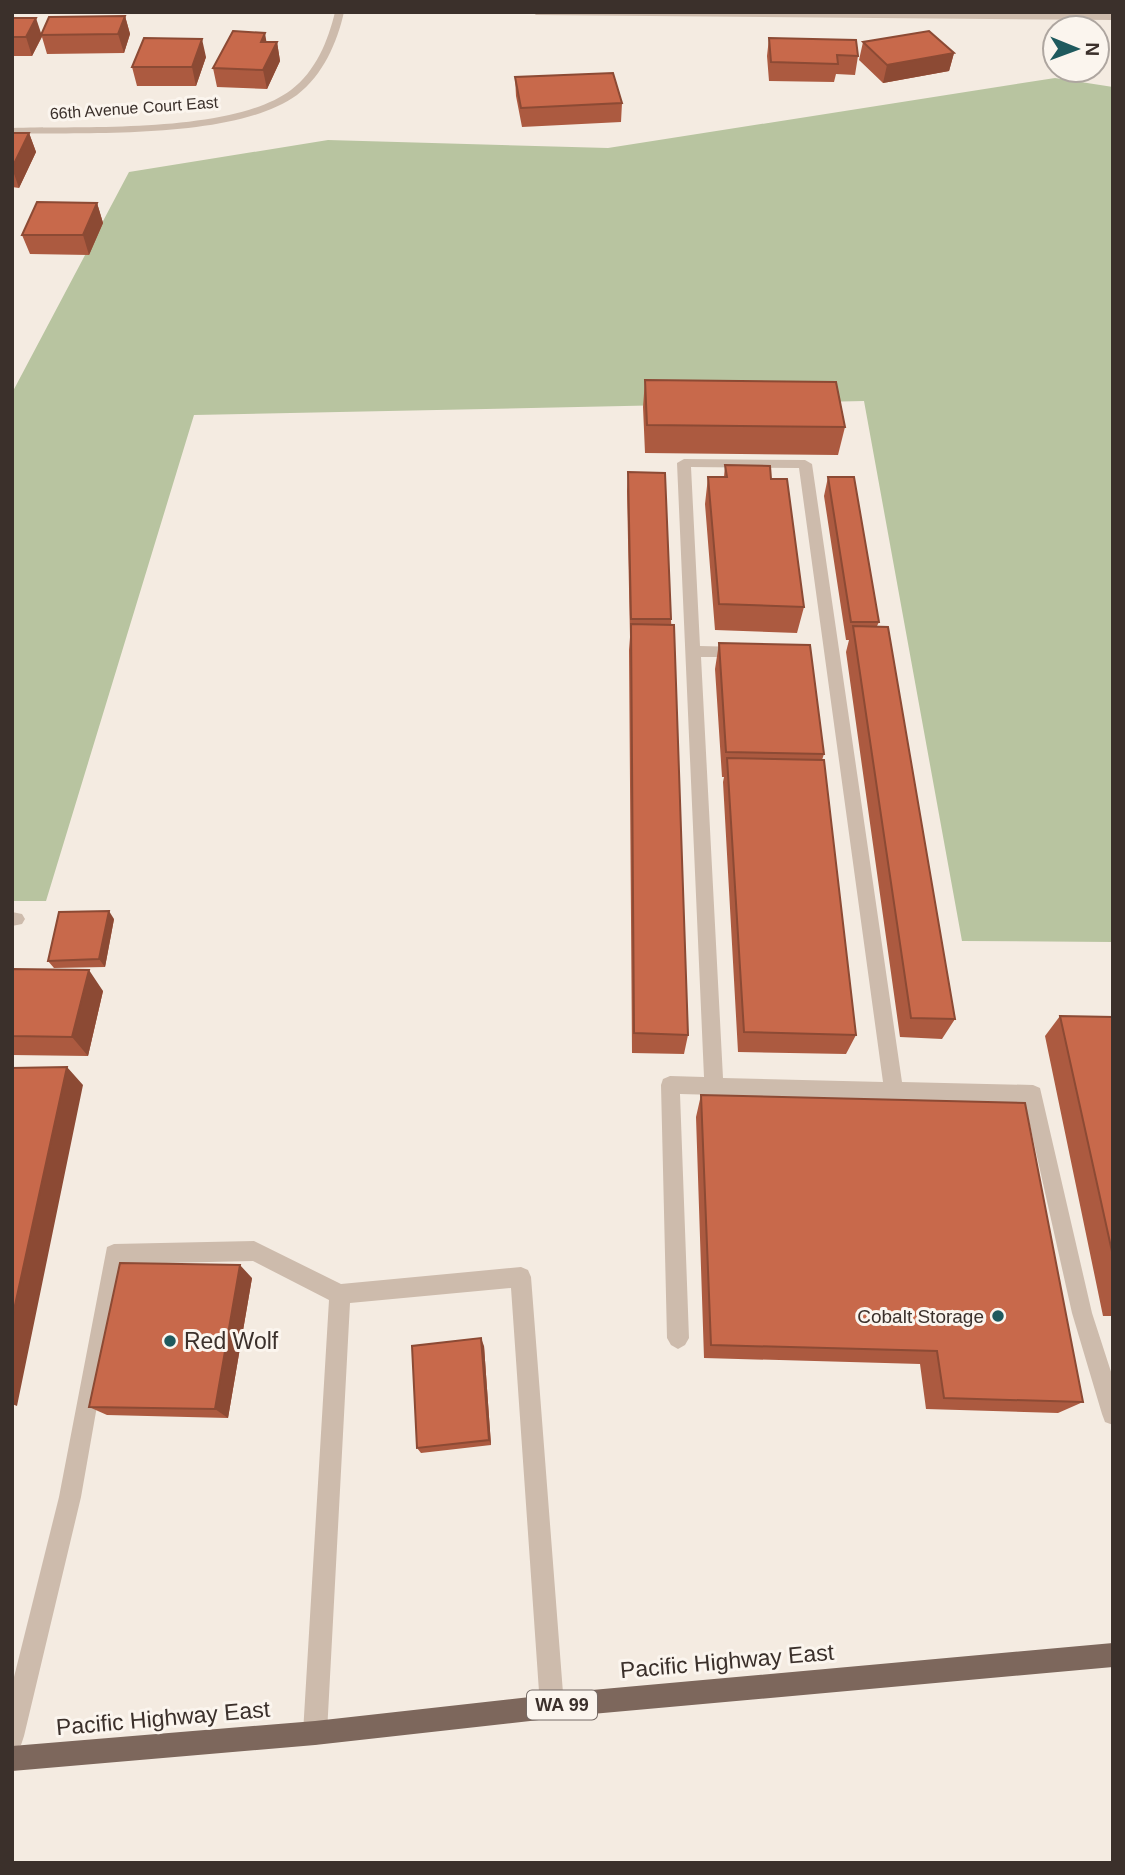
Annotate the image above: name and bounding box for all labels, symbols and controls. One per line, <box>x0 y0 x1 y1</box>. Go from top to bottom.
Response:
north arrow <box>1041 14 1111 84</box>
text: N <box>1082 42 1103 56</box>
street label: 66th Avenue Court East <box>49 94 219 122</box>
place label: Cobalt Storage <box>857 1306 984 1327</box>
marker: Cobalt Storage <box>990 1308 1006 1324</box>
place label: Red Wolf <box>184 1328 279 1354</box>
marker: Red Wolf <box>162 1333 178 1349</box>
street label: Pacific Highway East <box>619 1639 836 1683</box>
road number: WA 99 <box>527 1690 597 1720</box>
street label: Pacific Highway East <box>55 1696 272 1740</box>

